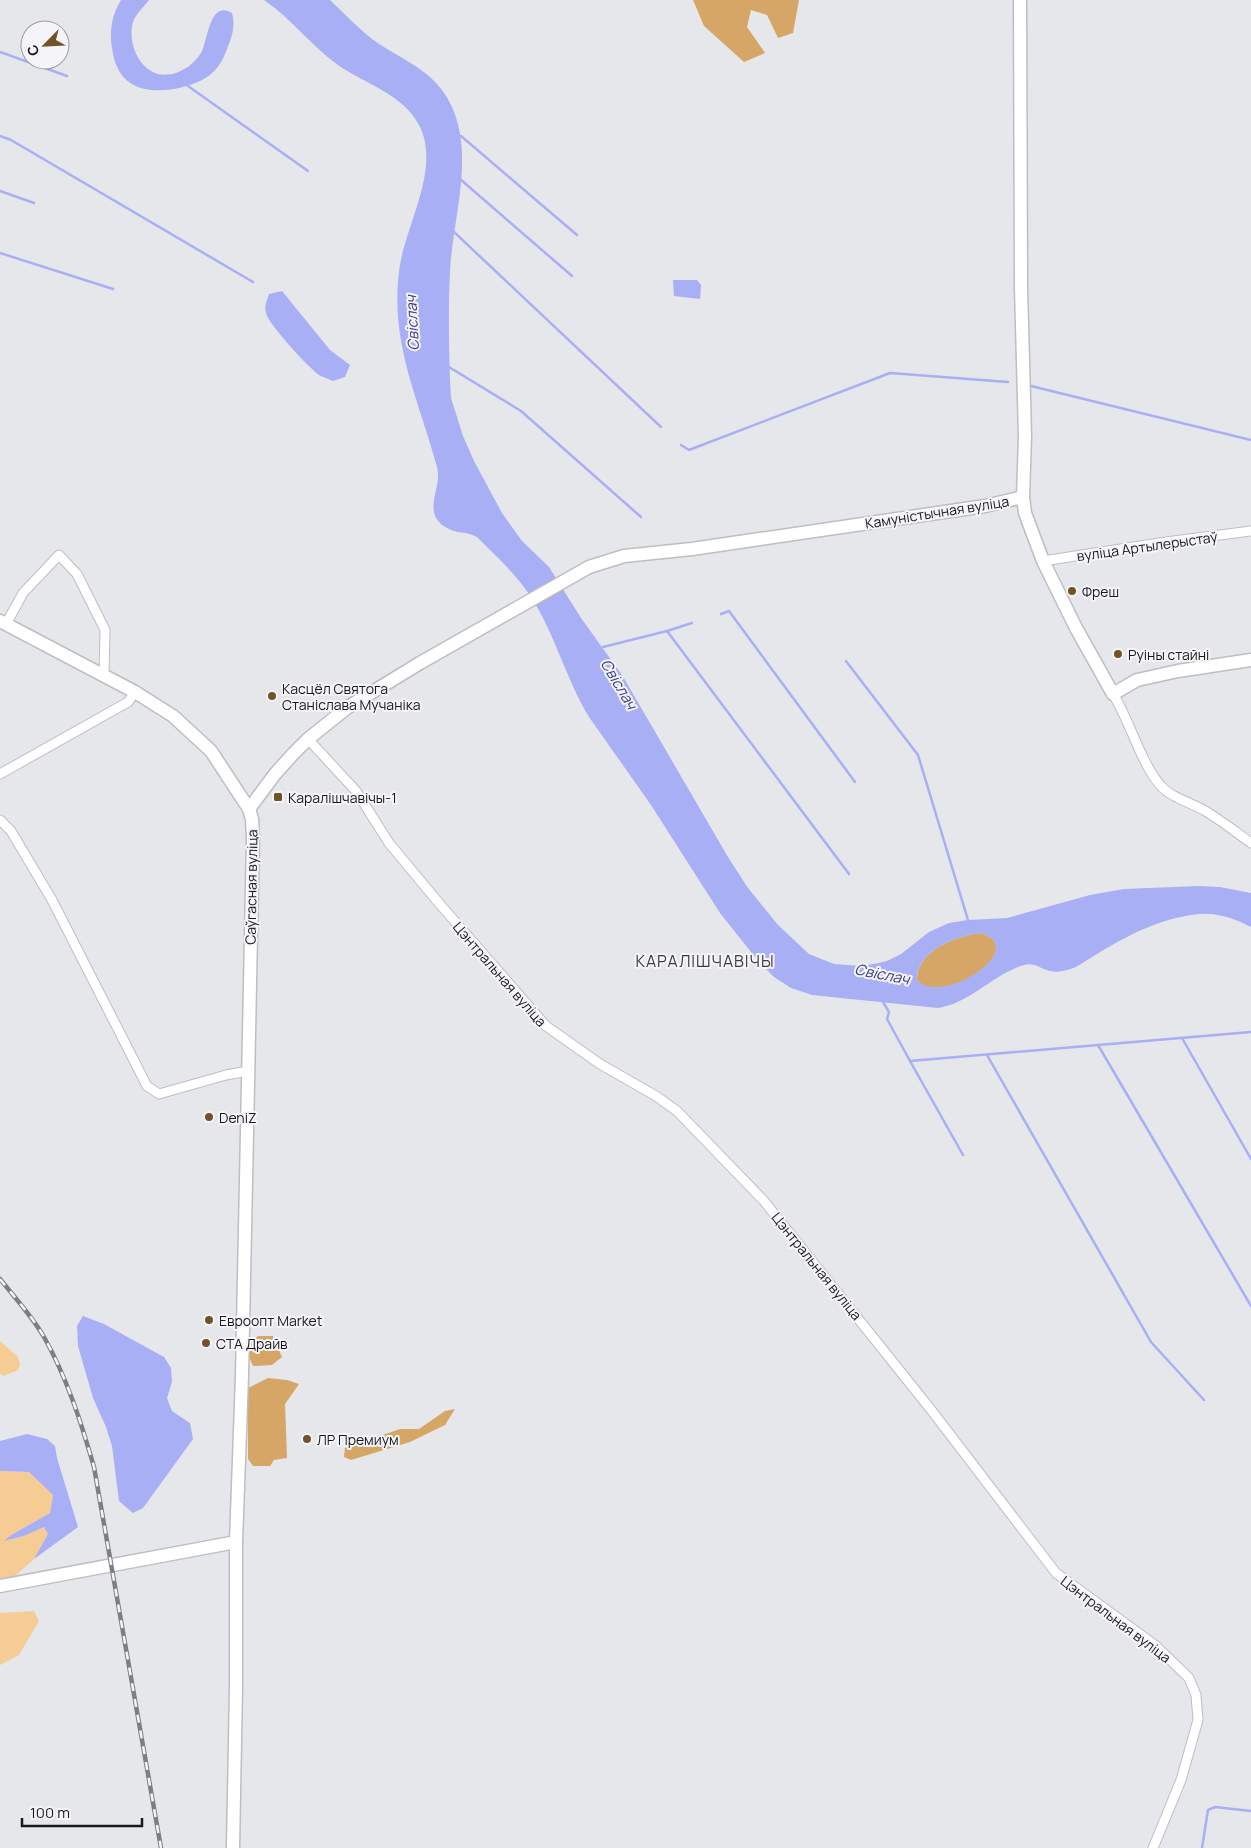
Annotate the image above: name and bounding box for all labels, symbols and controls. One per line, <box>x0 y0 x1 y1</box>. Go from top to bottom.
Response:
north arrow <box>20 20 70 70</box>
text: С <box>22 42 43 59</box>
water label: Свіслач <box>400 293 424 351</box>
street label: Камуністычная вуліца <box>864 491 1010 533</box>
street label: вуліца Артылерыстаў <box>1075 527 1219 565</box>
place label: Фреш <box>1082 582 1119 601</box>
marker: Фреш <box>1066 585 1078 597</box>
place label: Руіны стайні <box>1128 645 1209 664</box>
marker: Руіны стайні <box>1112 648 1124 660</box>
water label: Свіслач <box>596 655 643 715</box>
place label: Касцёл Святога Станіслава Мучаніка <box>282 679 420 714</box>
marker: Касцёл Святога Станіслава Мучаніка <box>266 690 278 702</box>
place label: Каралішчавічы-1 <box>288 788 397 807</box>
marker: Каралішчавічы-1 <box>272 791 284 803</box>
street label: Саўгасная вуліца <box>240 829 262 945</box>
street label: Цэнтральная вуліца <box>449 917 551 1031</box>
district label: КАРАЛІШЧАВІЧЫ <box>635 950 775 972</box>
water label: Свіслач <box>853 958 913 990</box>
place label: DeniZ <box>219 1108 257 1127</box>
marker: DeniZ <box>203 1111 215 1123</box>
street label: Цэнтральная вуліца <box>768 1208 866 1324</box>
place label: Евроопт Market <box>219 1311 323 1330</box>
marker: Евроопт Market <box>203 1314 215 1326</box>
place label: СТА Драйв <box>216 1334 288 1353</box>
marker: СТА Драйв <box>200 1337 212 1349</box>
place label: ЛР Премиум <box>317 1430 399 1449</box>
marker: ЛР Премиум <box>301 1433 313 1445</box>
street label: Цэнтральная вуліца <box>1057 1571 1175 1667</box>
scale bar <box>22 1796 142 1828</box>
text: 100 m <box>30 1802 70 1823</box>

